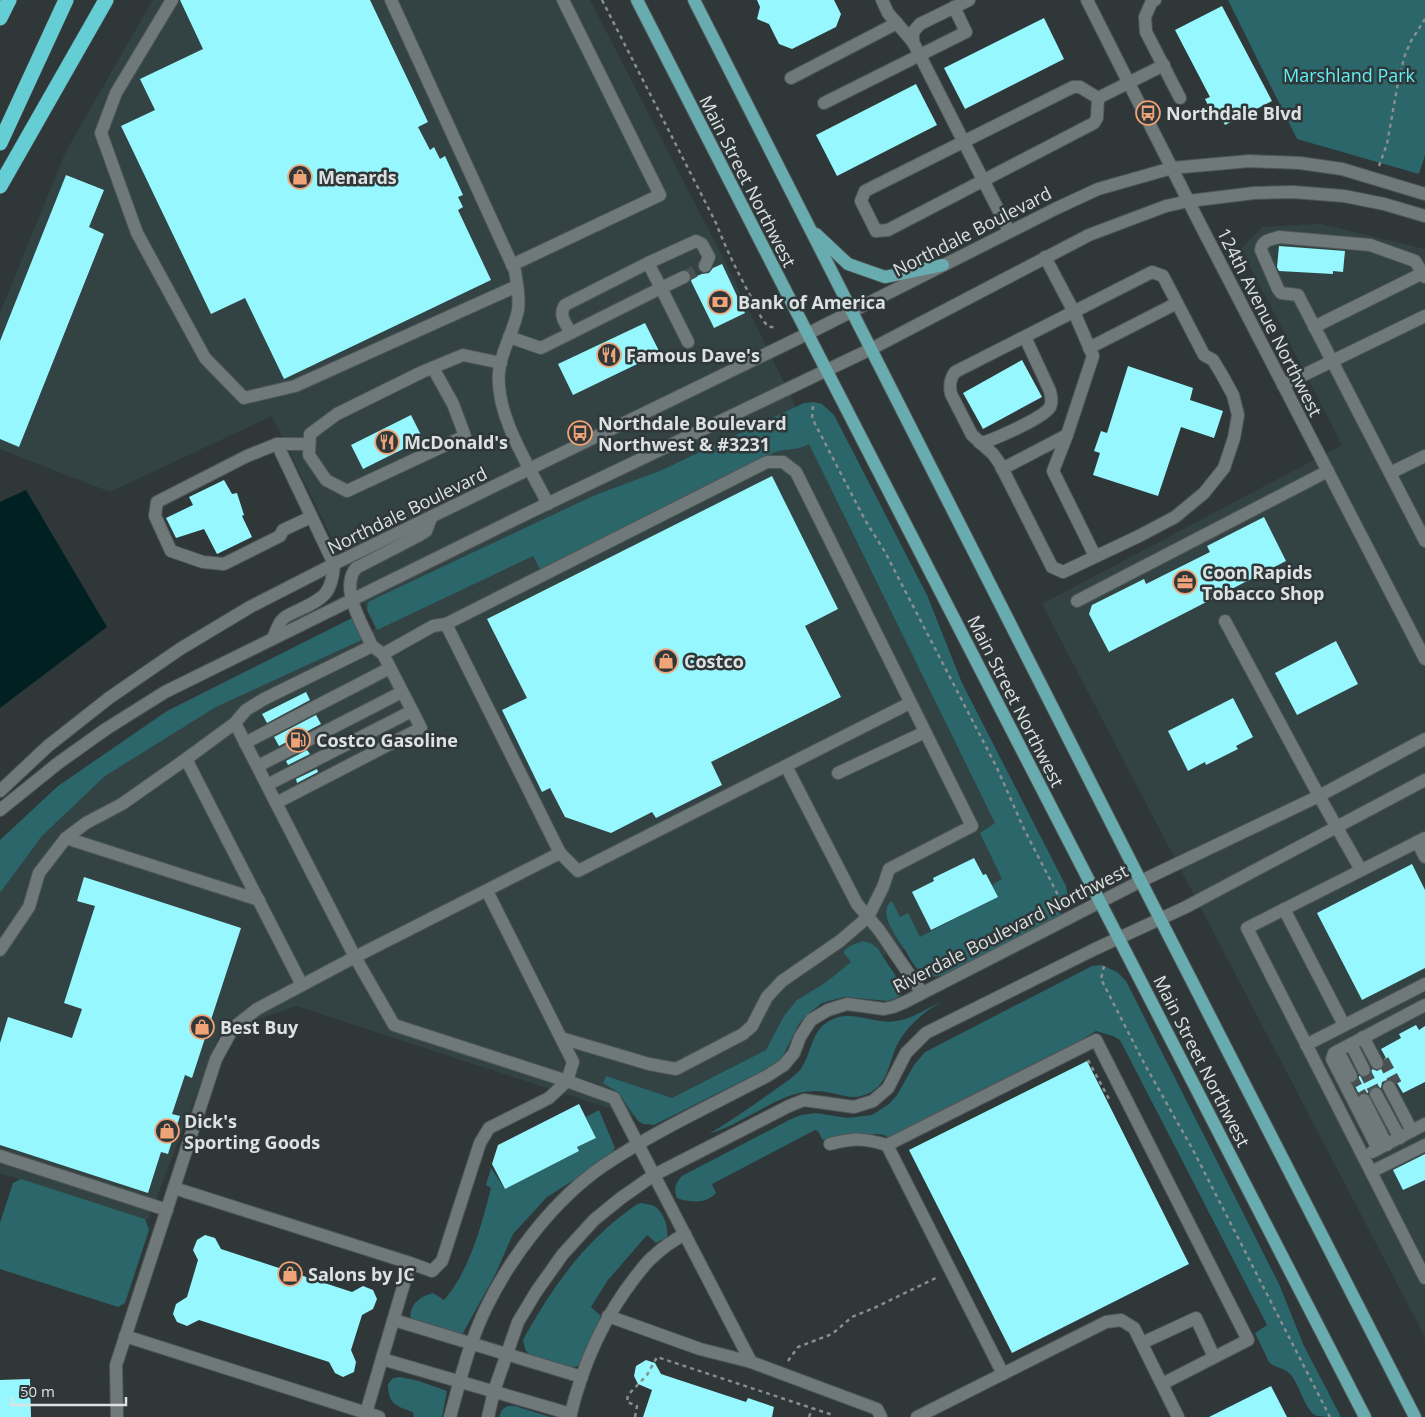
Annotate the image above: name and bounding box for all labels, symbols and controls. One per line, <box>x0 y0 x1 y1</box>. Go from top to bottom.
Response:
park label: Marshland Park <box>1283 63 1416 87</box>
street label: Main Street Northwest <box>694 91 802 271</box>
bus stop icon: Northdale Blvd <box>1135 100 1161 126</box>
place label: Northdale Blvd <box>1166 101 1302 125</box>
shop icon: Menards <box>287 164 313 190</box>
place label: Menards <box>318 165 397 189</box>
street label: Northdale Boulevard <box>889 181 1055 281</box>
street label: 124th Avenue Northwest <box>1212 224 1328 420</box>
bank icon: Bank of America <box>707 289 733 315</box>
place label: Bank of America <box>738 290 886 314</box>
restaurant icon: Famous Dave's <box>596 342 622 368</box>
place label: Famous Dave's <box>626 343 760 367</box>
place label: Northdale Boulevard Northwest & #3231 <box>598 411 787 456</box>
bus stop icon: Northdale Boulevard Northwest & #3231 <box>567 420 593 446</box>
restaurant icon: McDonald's <box>374 429 400 455</box>
place label: McDonald's <box>404 430 508 454</box>
street label: Northdale Boulevard <box>323 461 491 559</box>
place label: Coon Rapids Tobacco Shop <box>1202 560 1324 605</box>
office icon: Coon Rapids Tobacco Shop <box>1172 569 1198 595</box>
street label: Main Street Northwest <box>962 611 1070 791</box>
shop icon: Costco <box>653 648 679 674</box>
place label: Costco <box>684 649 744 673</box>
fuel station icon: Costco Gasoline <box>285 727 311 753</box>
place label: Costco Gasoline <box>316 728 458 752</box>
street label: Riverdale Boulevard Northwest <box>888 858 1132 998</box>
street label: Main Street Northwest <box>1148 971 1256 1151</box>
shop icon: Best Buy <box>189 1014 215 1040</box>
place label: Best Buy <box>220 1015 299 1039</box>
place label: Dick's Sporting Goods <box>184 1109 320 1154</box>
shop icon: Dick's Sporting Goods <box>154 1118 180 1144</box>
shop icon: Salons by JC <box>277 1261 303 1287</box>
place label: Salons by JC <box>308 1262 415 1286</box>
scale bar <box>12 1374 126 1406</box>
text: 50 m <box>20 1381 55 1401</box>

